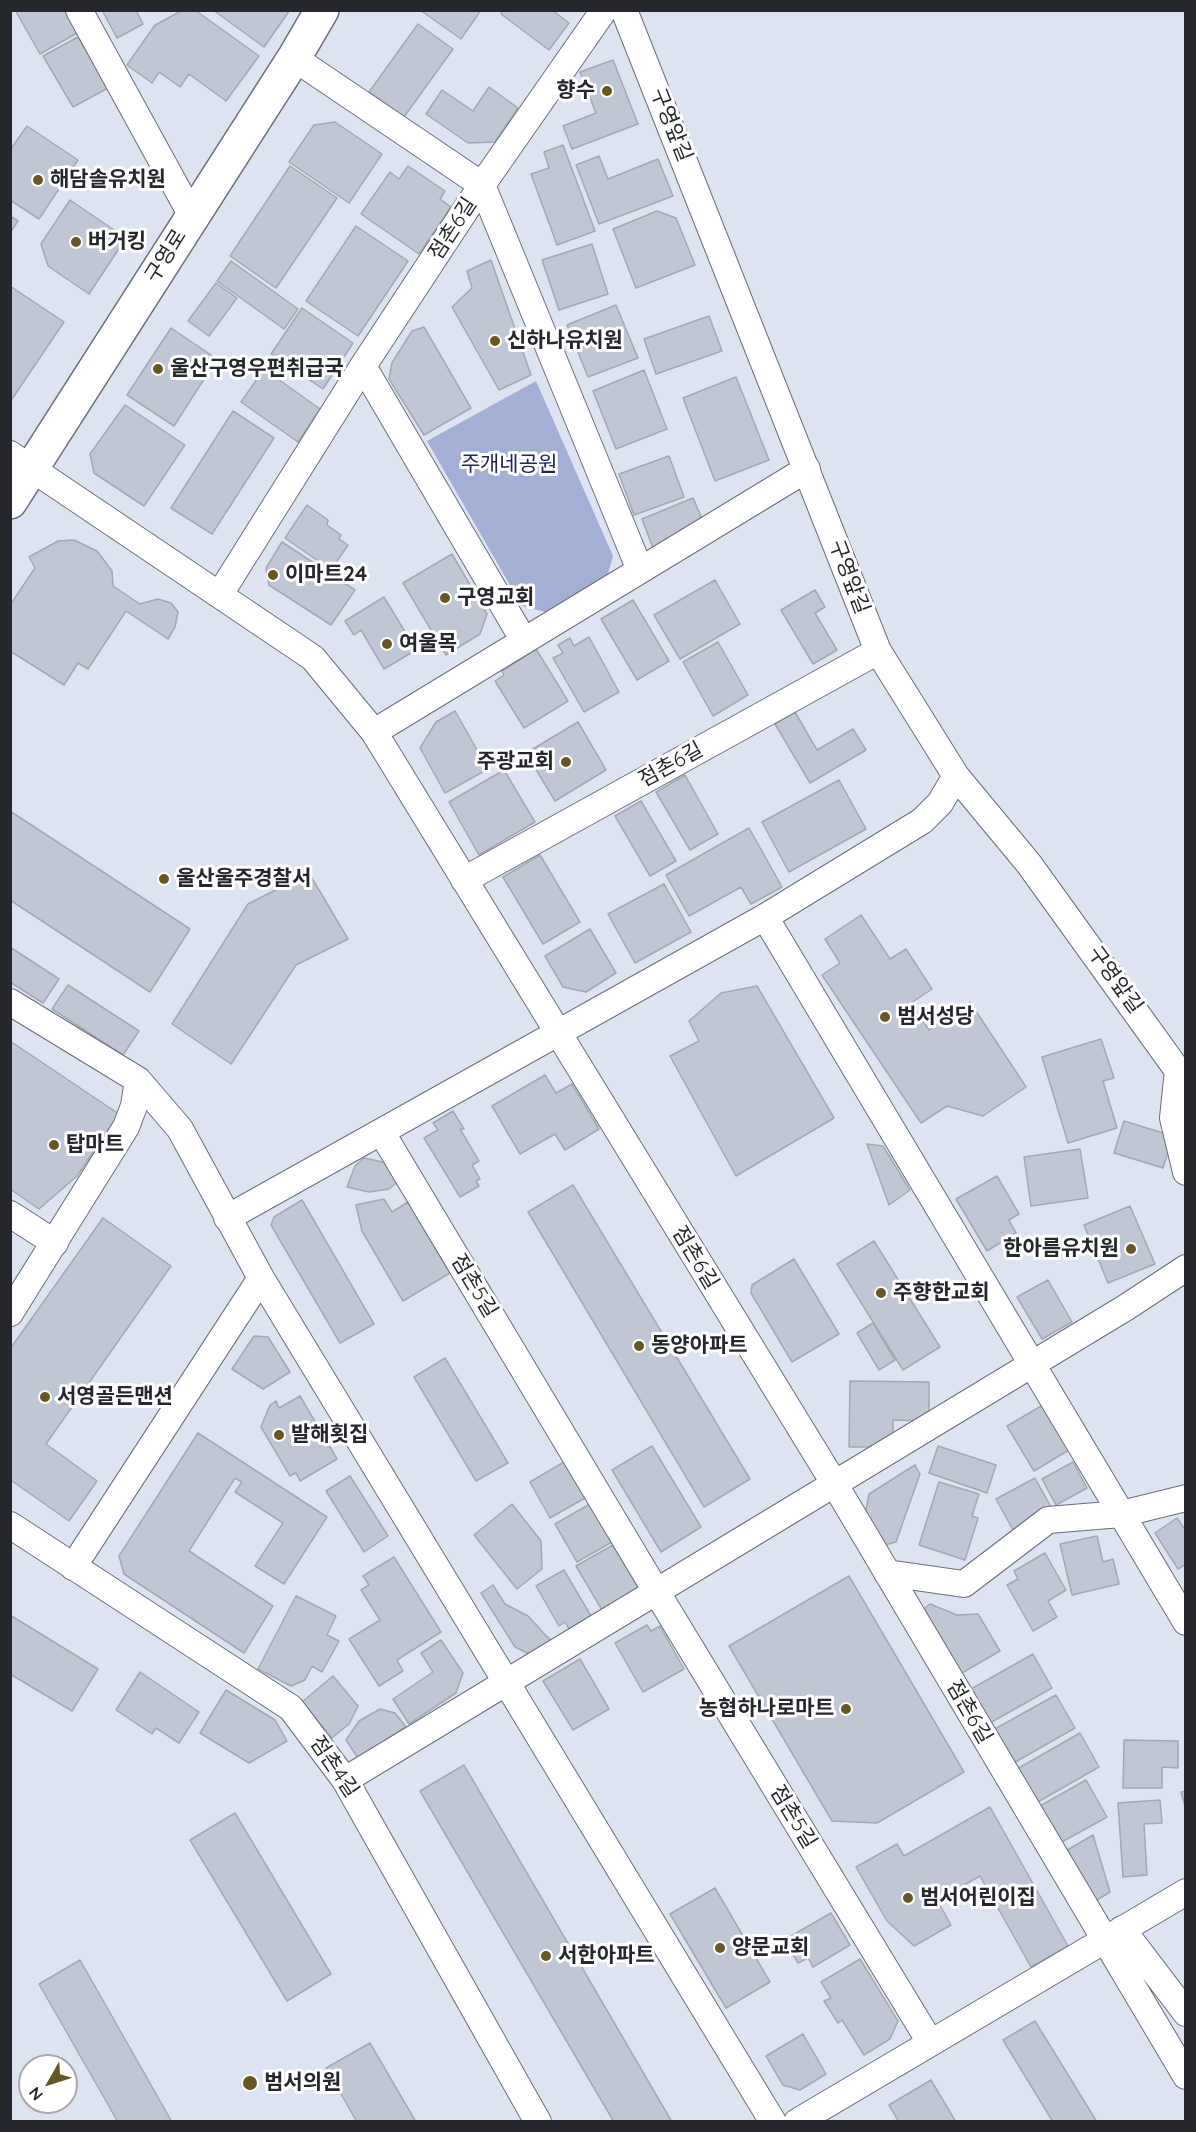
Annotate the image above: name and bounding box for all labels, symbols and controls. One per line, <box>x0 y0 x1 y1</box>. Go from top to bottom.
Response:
place label: 향수 <box>556 78 595 104</box>
marker: 향수 <box>600 84 614 98</box>
street label: 구영앞길 <box>645 84 697 166</box>
place label: 해담솔유치원 <box>50 167 166 193</box>
marker: 해담솔유치원 <box>31 173 45 187</box>
street label: 점촌6길 <box>424 193 482 265</box>
street label: 구영로 <box>140 225 192 287</box>
place label: 버거킹 <box>88 229 146 255</box>
marker: 버거킹 <box>69 235 83 249</box>
place label: 신하나유치원 <box>507 328 623 354</box>
marker: 신하나유치원 <box>488 334 502 348</box>
place label: 울산구영우편취급국 <box>170 356 344 382</box>
marker: 울산구영우편취급국 <box>151 362 165 376</box>
park label: 주개네공원 <box>461 452 557 478</box>
street label: 구영앞길 <box>823 536 875 618</box>
place label: 이마트24 <box>285 562 367 588</box>
marker: 이마트24 <box>266 568 280 582</box>
place label: 구영교회 <box>457 585 534 611</box>
marker: 구영교회 <box>438 591 452 605</box>
place label: 여울목 <box>399 631 457 657</box>
marker: 여울목 <box>380 637 394 651</box>
street label: 점촌6길 <box>635 737 707 793</box>
place label: 주광교회 <box>477 749 554 775</box>
marker: 주광교회 <box>559 755 573 769</box>
place label: 울산울주경찰서 <box>176 866 311 892</box>
marker: 울산울주경찰서 <box>157 872 171 886</box>
street label: 구영앞길 <box>1082 941 1148 1019</box>
place label: 범서성당 <box>897 1004 974 1030</box>
marker: 범서성당 <box>878 1010 892 1024</box>
place label: 탑마트 <box>66 1132 124 1158</box>
marker: 탑마트 <box>47 1138 61 1152</box>
street label: 점촌6길 <box>666 1222 724 1294</box>
place label: 한아름유치원 <box>1003 1236 1119 1262</box>
marker: 한아름유치원 <box>1124 1242 1138 1256</box>
street label: 점촌5길 <box>445 1250 503 1322</box>
place label: 주향한교회 <box>893 1280 990 1306</box>
marker: 주향한교회 <box>874 1286 888 1300</box>
place label: 동양아파트 <box>651 1333 748 1359</box>
marker: 동양아파트 <box>632 1339 646 1353</box>
place label: 서영골든맨션 <box>57 1384 173 1410</box>
marker: 서영골든맨션 <box>38 1390 52 1404</box>
place label: 발해횟집 <box>291 1422 368 1448</box>
marker: 발해횟집 <box>272 1428 286 1442</box>
street label: 점촌6길 <box>941 1676 997 1748</box>
place label: 농협하나로마트 <box>699 1696 834 1722</box>
marker: 농협하나로마트 <box>839 1702 853 1716</box>
street label: 점촌4길 <box>304 1731 364 1803</box>
street label: 점촌5길 <box>764 1781 822 1853</box>
place label: 범서어린이집 <box>920 1885 1036 1911</box>
marker: 범서어린이집 <box>901 1891 915 1905</box>
place label: 양문교회 <box>732 1935 809 1961</box>
marker: 양문교회 <box>713 1941 727 1955</box>
place label: 서한아파트 <box>558 1943 655 1969</box>
marker: 서한아파트 <box>539 1949 553 1963</box>
north arrow <box>18 2054 78 2114</box>
place label: 범서의원 <box>264 2070 341 2096</box>
marker: 범서의원 <box>241 2074 259 2092</box>
text: N <box>24 2083 47 2105</box>

